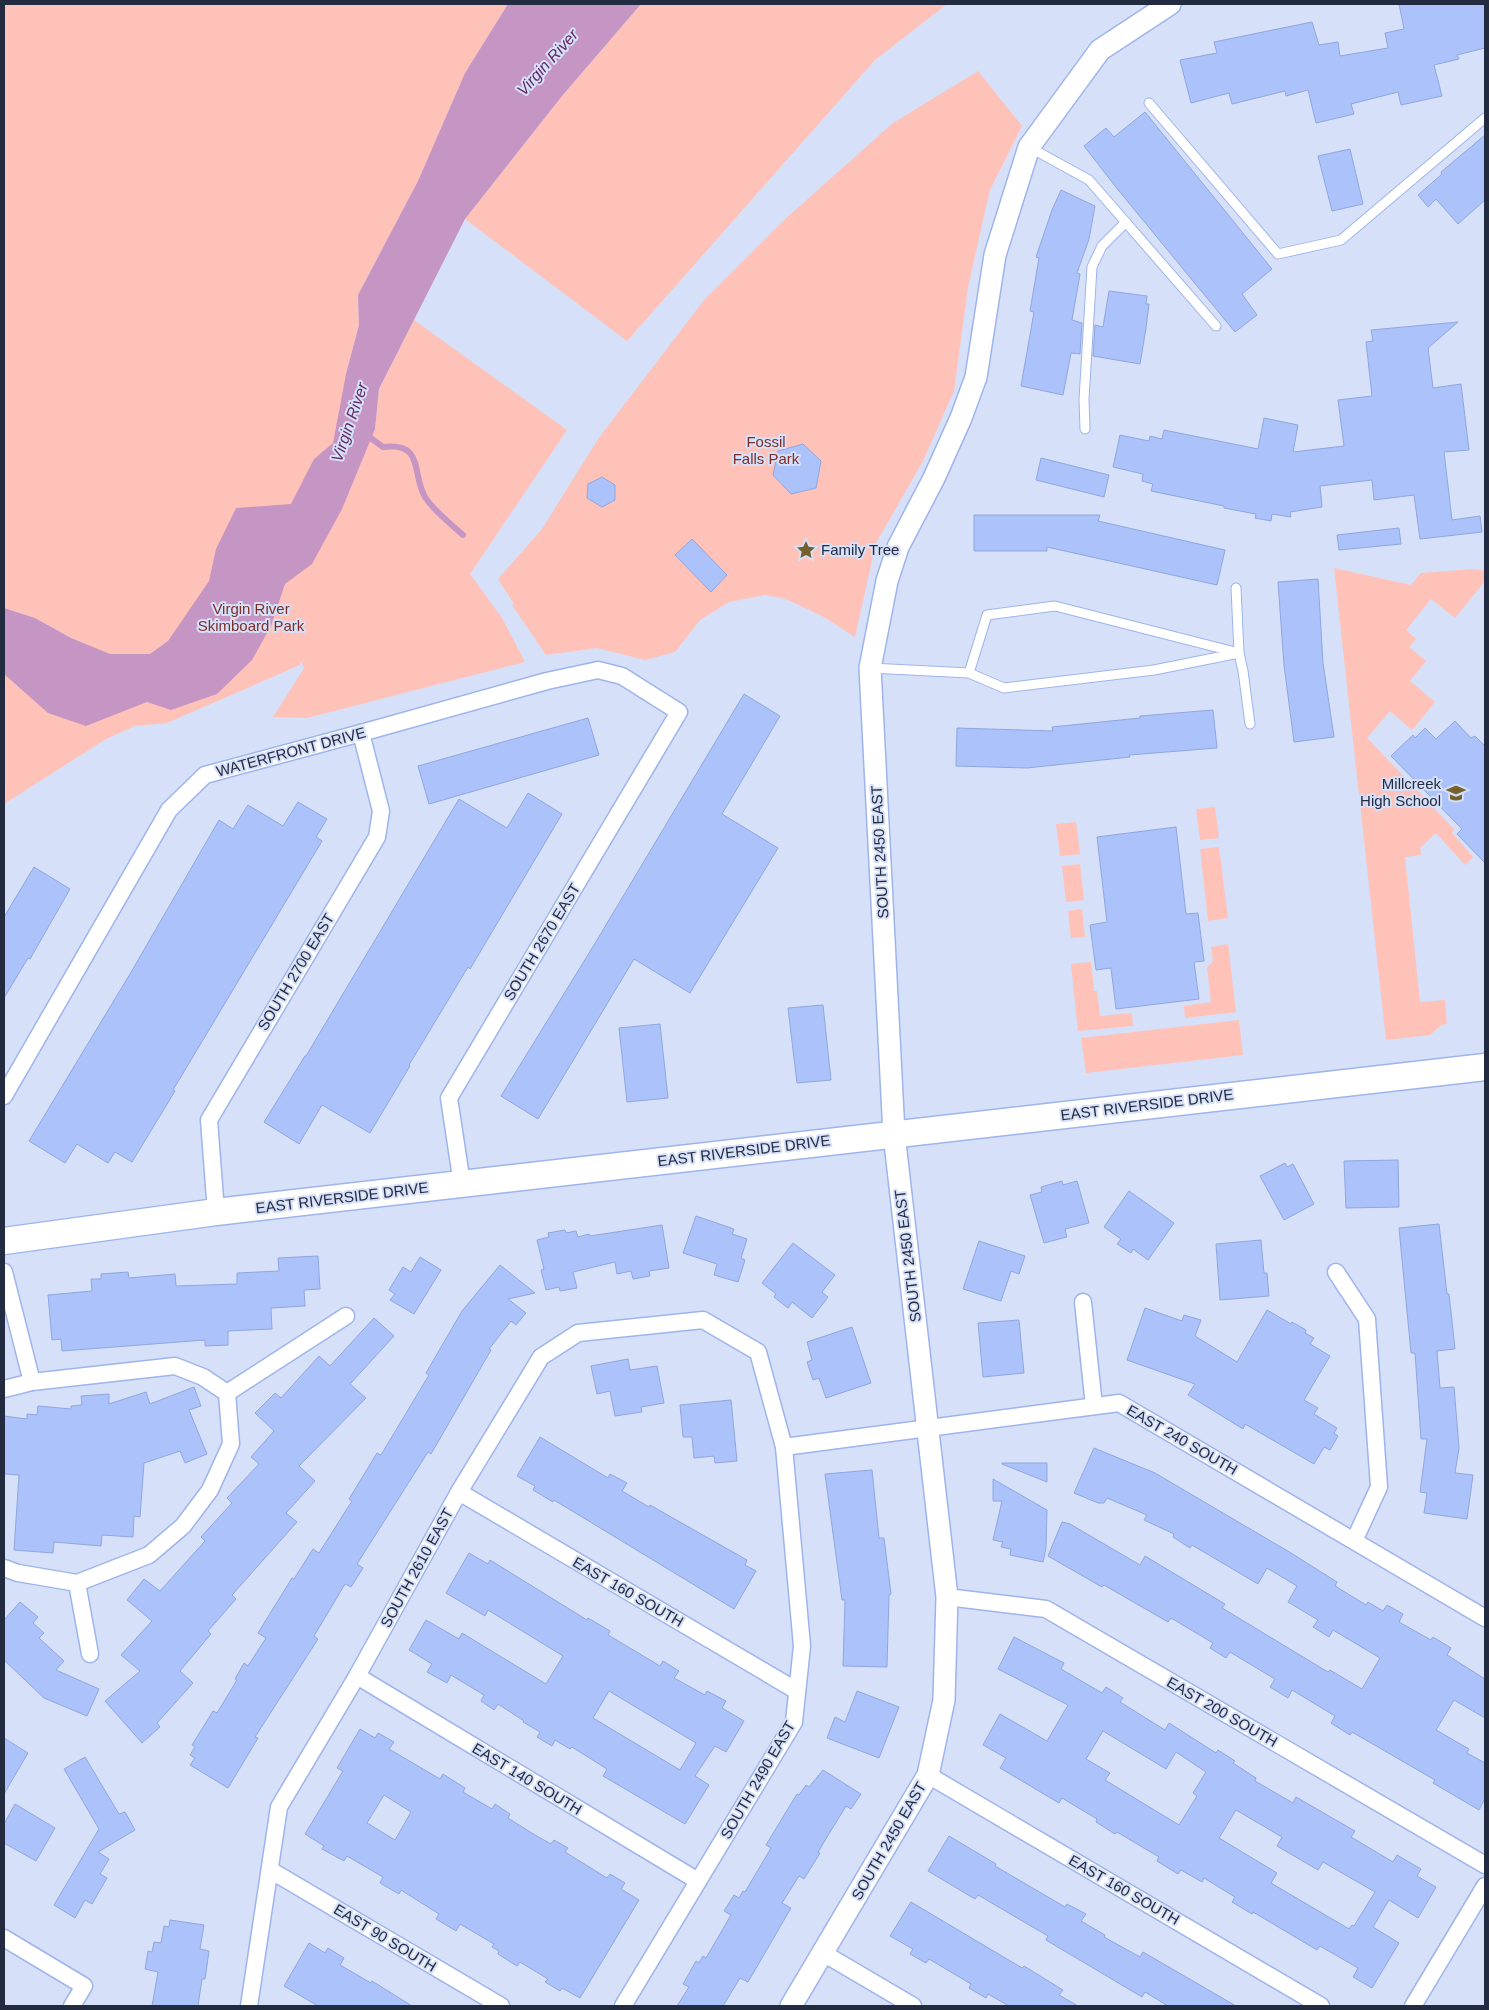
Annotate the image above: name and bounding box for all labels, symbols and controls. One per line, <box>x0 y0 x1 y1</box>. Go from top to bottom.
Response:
water label: Virgin River <box>513 26 582 99</box>
water label: Virgin River <box>328 380 371 464</box>
park label: Fossil Falls Park <box>733 433 800 467</box>
place icon: Family Tree <box>795 539 817 561</box>
place label: Family Tree <box>821 541 899 558</box>
park label: Virgin River Skimboard Park <box>198 600 305 634</box>
street label: WATERFRONT DRIVE <box>214 723 367 780</box>
place label: Millcreek High School <box>1360 775 1441 809</box>
school or university icon: Millcreek High School <box>1445 782 1467 804</box>
street label: SOUTH 2450 EAST <box>868 785 891 919</box>
street label: SOUTH 2670 EAST <box>500 880 583 1003</box>
street label: SOUTH 2700 EAST <box>254 910 337 1033</box>
street label: EAST RIVERSIDE DRIVE <box>1060 1085 1234 1124</box>
street label: EAST RIVERSIDE DRIVE <box>657 1131 831 1170</box>
street label: EAST RIVERSIDE DRIVE <box>255 1178 429 1217</box>
street label: SOUTH 2450 EAST <box>891 1189 924 1323</box>
street label: EAST 240 SOUTH <box>1124 1401 1241 1478</box>
street label: SOUTH 2610 EAST <box>377 1505 456 1630</box>
street label: EAST 160 SOUTH <box>570 1553 687 1630</box>
street label: EAST 200 SOUTH <box>1164 1673 1281 1750</box>
street label: SOUTH 2490 EAST <box>717 1718 798 1842</box>
street label: EAST 140 SOUTH <box>469 1739 585 1818</box>
street label: SOUTH 2450 EAST <box>848 1779 929 1903</box>
street label: EAST 160 SOUTH <box>1066 1851 1183 1928</box>
street label: EAST 90 SOUTH <box>331 1900 440 1975</box>

